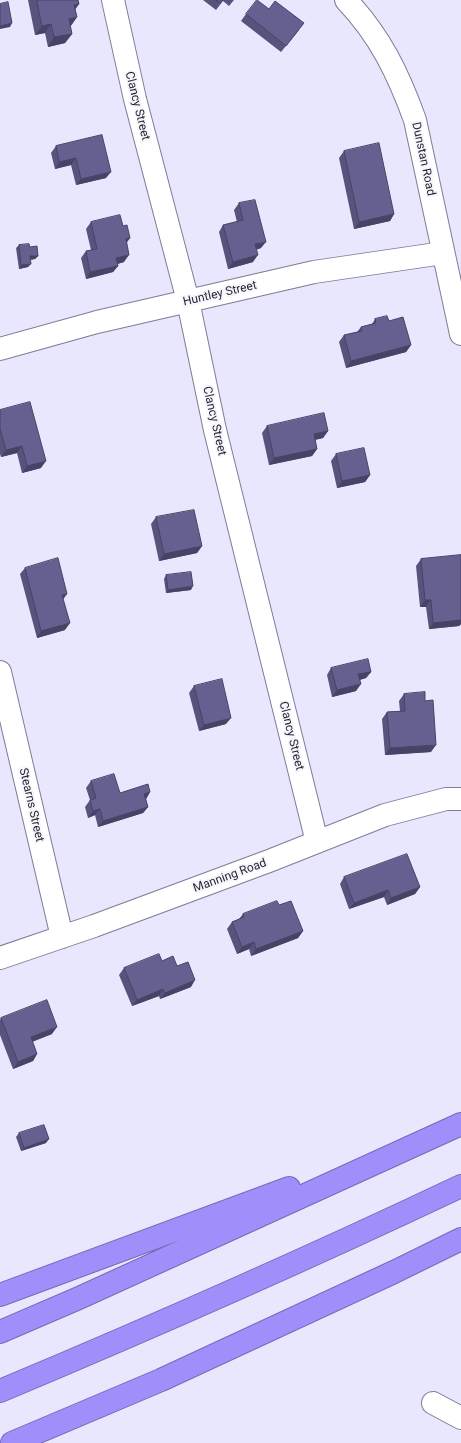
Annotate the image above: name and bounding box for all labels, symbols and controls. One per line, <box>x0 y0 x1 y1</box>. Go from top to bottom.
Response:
street label: Clancy Street <box>121 70 153 142</box>
street label: Dunstan Road <box>408 121 438 197</box>
street label: Huntley Street <box>182 279 258 309</box>
street label: Clancy Street <box>199 385 229 457</box>
street label: Clancy Street <box>275 700 307 772</box>
street label: Stearns Street <box>15 767 47 843</box>
street label: Manning Road <box>191 856 269 896</box>

